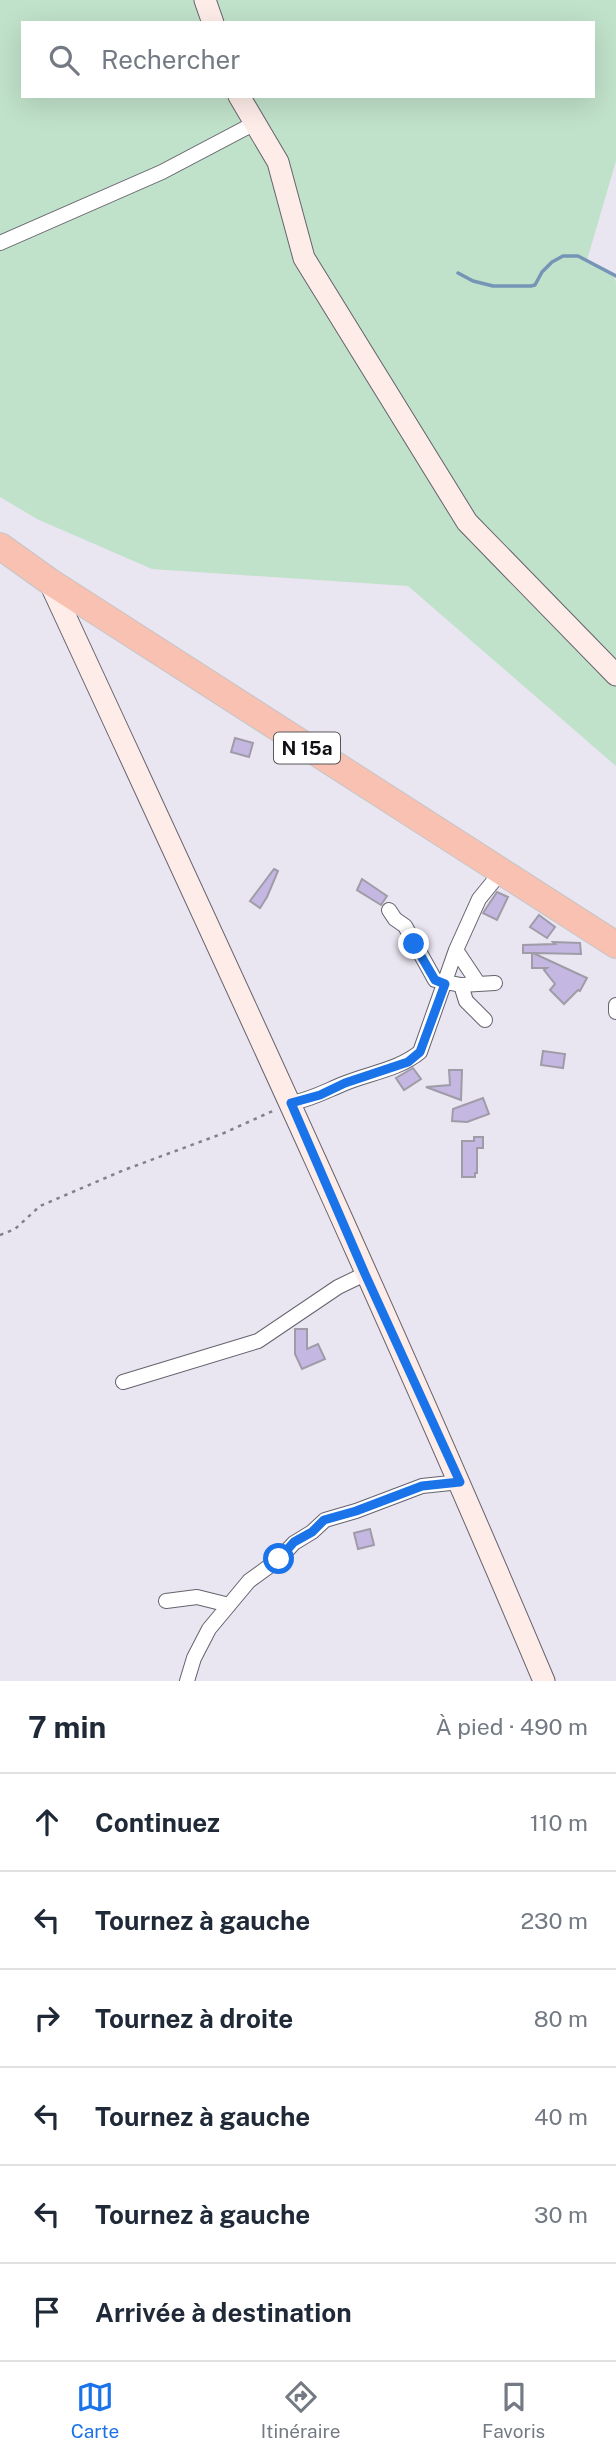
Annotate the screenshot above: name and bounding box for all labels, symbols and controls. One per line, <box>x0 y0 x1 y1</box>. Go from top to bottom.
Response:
search box <box>21 21 595 98</box>
icon: search <box>45 41 83 79</box>
text: Rechercher <box>101 44 240 75</box>
road number: N 15a <box>274 733 340 764</box>
route end <box>398 928 429 959</box>
route start <box>263 1543 294 1574</box>
text: 7 min <box>28 1709 106 1745</box>
text: À pied · 490 m <box>435 1713 588 1740</box>
icon: ahead <box>28 1803 66 1841</box>
text: Continuez <box>95 1807 220 1838</box>
text: 110 m <box>530 1809 588 1836</box>
icon: left <box>28 1901 66 1939</box>
text: Tournez à gauche <box>95 1905 310 1936</box>
text: 230 m <box>520 1907 588 1934</box>
icon: right <box>28 1999 66 2037</box>
text: Tournez à droite <box>95 2003 293 2034</box>
text: 80 m <box>534 2005 588 2032</box>
icon: left <box>28 2097 66 2135</box>
text: Tournez à gauche <box>95 2101 310 2132</box>
text: 40 m <box>534 2103 588 2130</box>
icon: left <box>28 2195 66 2233</box>
text: Tournez à gauche <box>95 2199 310 2230</box>
text: 30 m <box>534 2201 588 2228</box>
icon: arrive <box>28 2293 66 2331</box>
text: Arrivée à destination <box>95 2297 352 2328</box>
tab: Carte <box>71 2378 119 2442</box>
tab: Itinéraire <box>261 2378 341 2442</box>
tab: Favoris <box>482 2378 545 2442</box>

